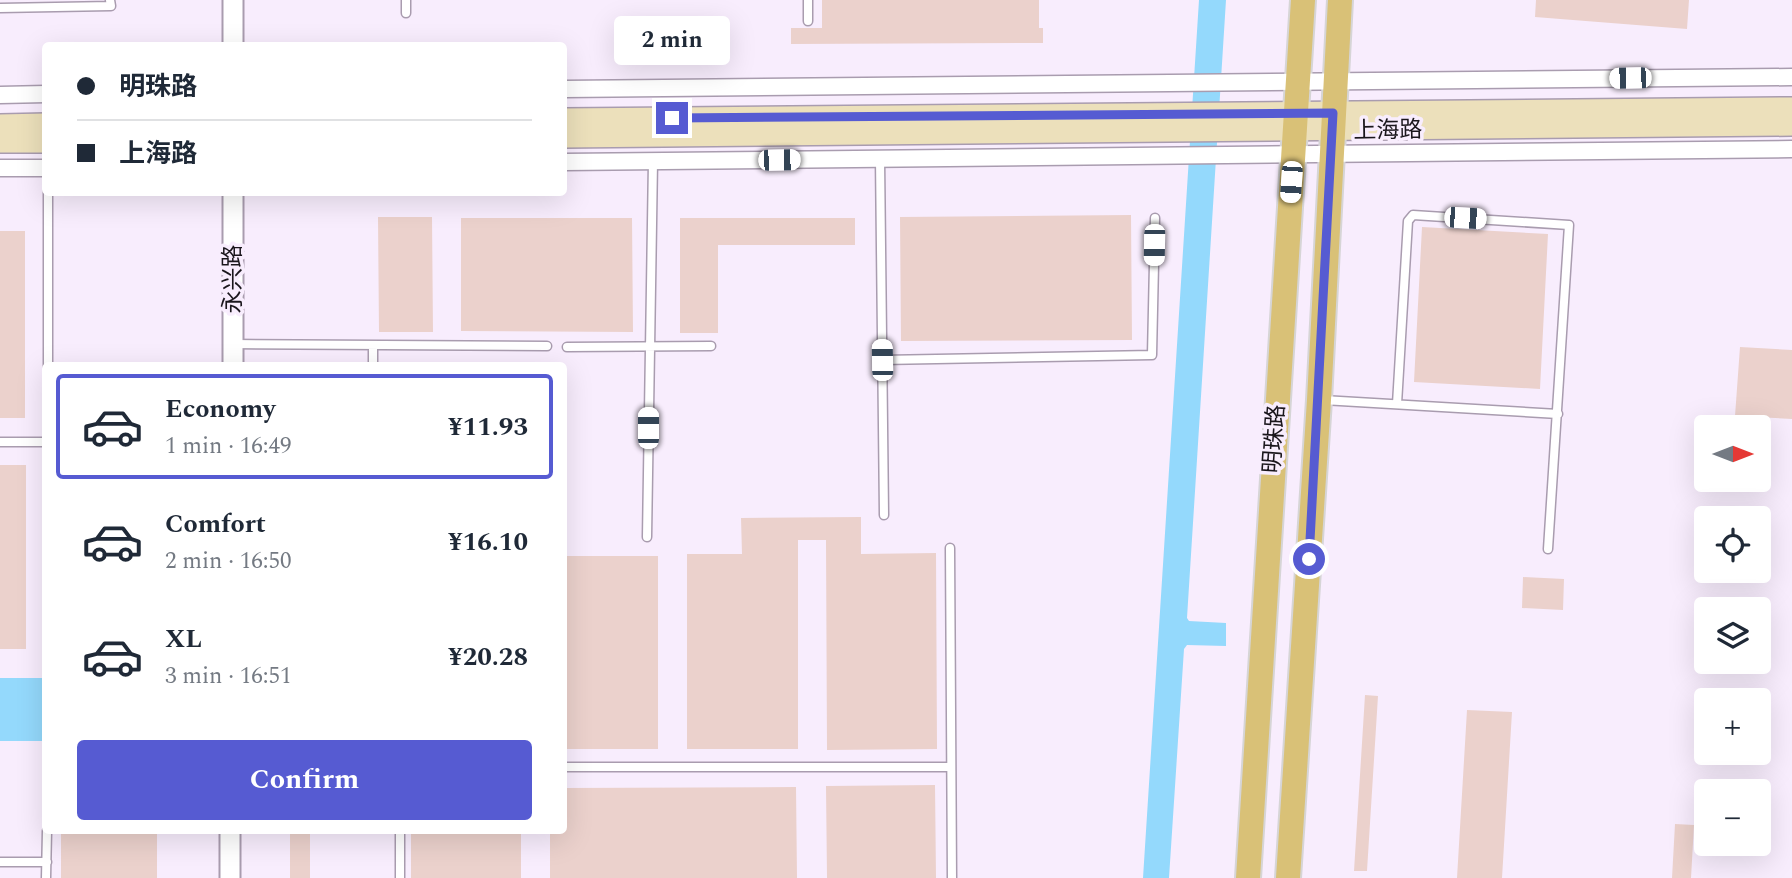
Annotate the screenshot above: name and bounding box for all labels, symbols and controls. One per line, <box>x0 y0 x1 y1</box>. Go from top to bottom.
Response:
callout: 2 min <box>614 17 730 66</box>
text: 2 min <box>641 23 703 58</box>
text: 明珠路 <box>119 67 197 107</box>
car <box>1609 67 1652 89</box>
route end <box>656 102 688 134</box>
street label: 上海路 <box>1353 113 1423 149</box>
text: 上海路 <box>119 134 197 174</box>
car <box>758 149 801 171</box>
car <box>1280 160 1303 204</box>
car <box>1444 206 1487 230</box>
car <box>1144 224 1165 266</box>
street label: 永兴路 <box>216 245 251 314</box>
car <box>872 339 893 381</box>
text: Economy <box>165 389 275 429</box>
icon: car <box>81 395 144 458</box>
street label: 明珠路 <box>1255 403 1295 475</box>
text: ¥11.93 <box>448 407 528 447</box>
car <box>638 407 659 449</box>
north arrow <box>1694 415 1771 492</box>
map controls <box>1694 415 1771 856</box>
text: 1 min · 16:49 <box>165 429 292 464</box>
text: Comfort <box>165 504 266 544</box>
button: locate <box>1694 506 1771 583</box>
icon: car <box>81 510 144 573</box>
text: ¥16.10 <box>448 522 528 562</box>
route start <box>1293 543 1325 575</box>
text: 2 min · 16:50 <box>165 544 292 579</box>
button: layers <box>1694 597 1771 674</box>
text: XL <box>165 619 202 659</box>
icon: car <box>81 625 144 688</box>
text: ¥20.28 <box>448 637 528 677</box>
text: 3 min · 16:51 <box>165 659 292 694</box>
button: + <box>1694 688 1771 765</box>
button: Confirm <box>77 740 532 820</box>
button: − <box>1694 779 1771 856</box>

